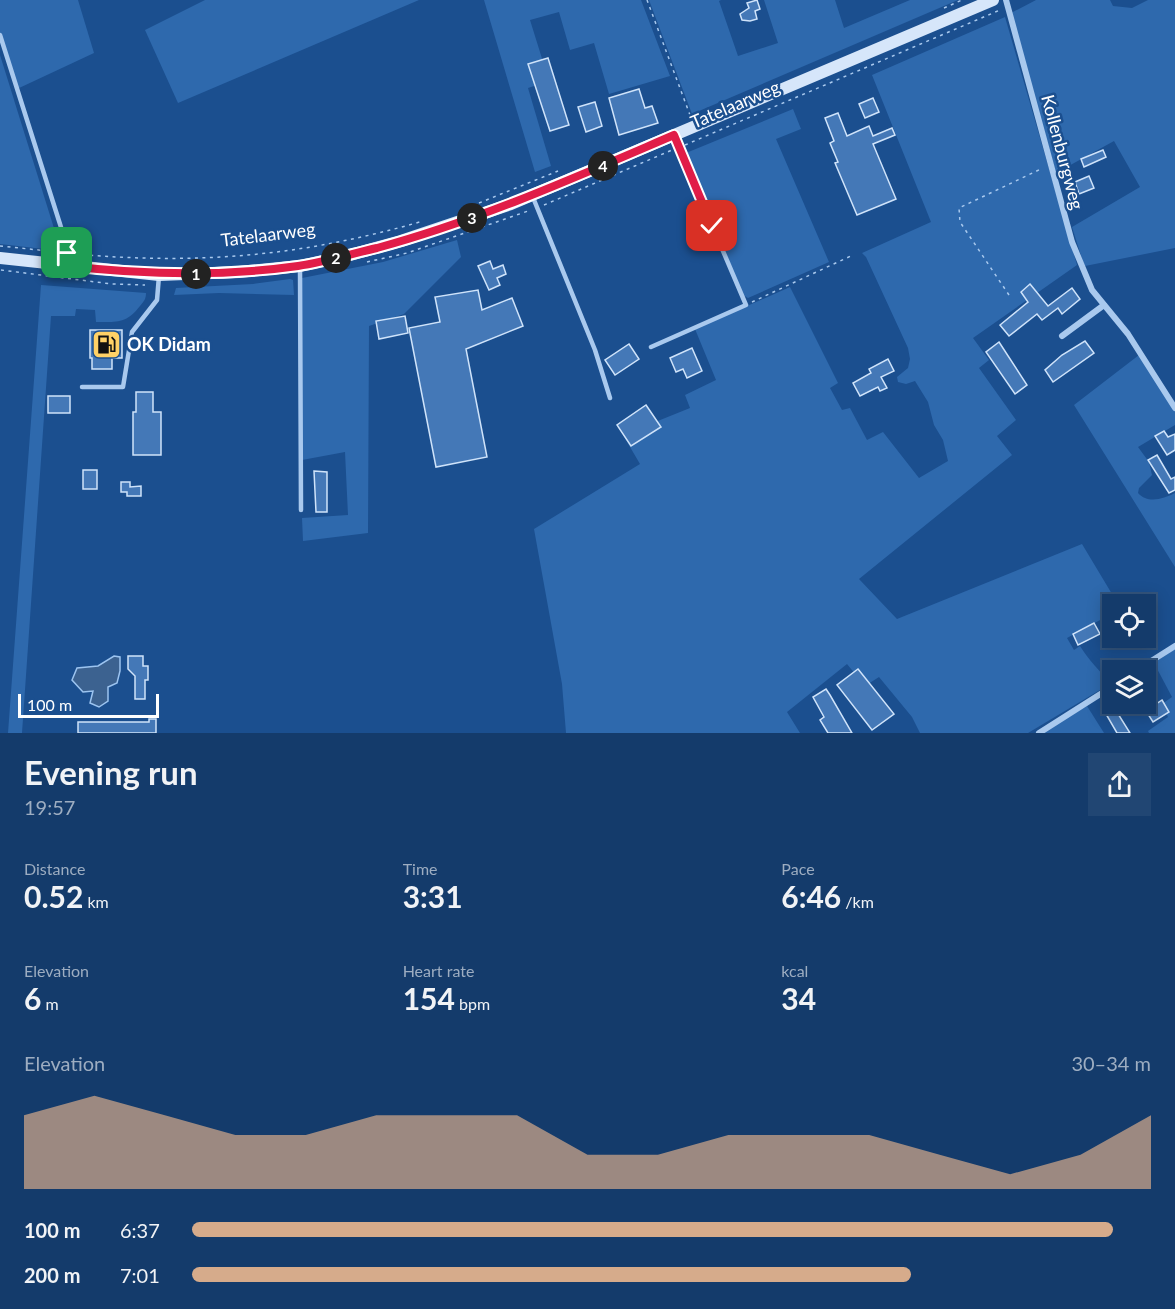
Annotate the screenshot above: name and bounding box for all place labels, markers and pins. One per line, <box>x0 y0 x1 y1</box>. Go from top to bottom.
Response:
pin: 4 <box>588 151 618 181</box>
pin <box>686 200 737 251</box>
pin: 3 <box>457 203 487 233</box>
pin <box>41 227 92 278</box>
pin: 2 <box>321 243 351 273</box>
pin: 1 <box>181 259 211 289</box>
fuel station icon: OK Didam <box>90 328 122 360</box>
place label: OK Didam <box>127 333 211 355</box>

